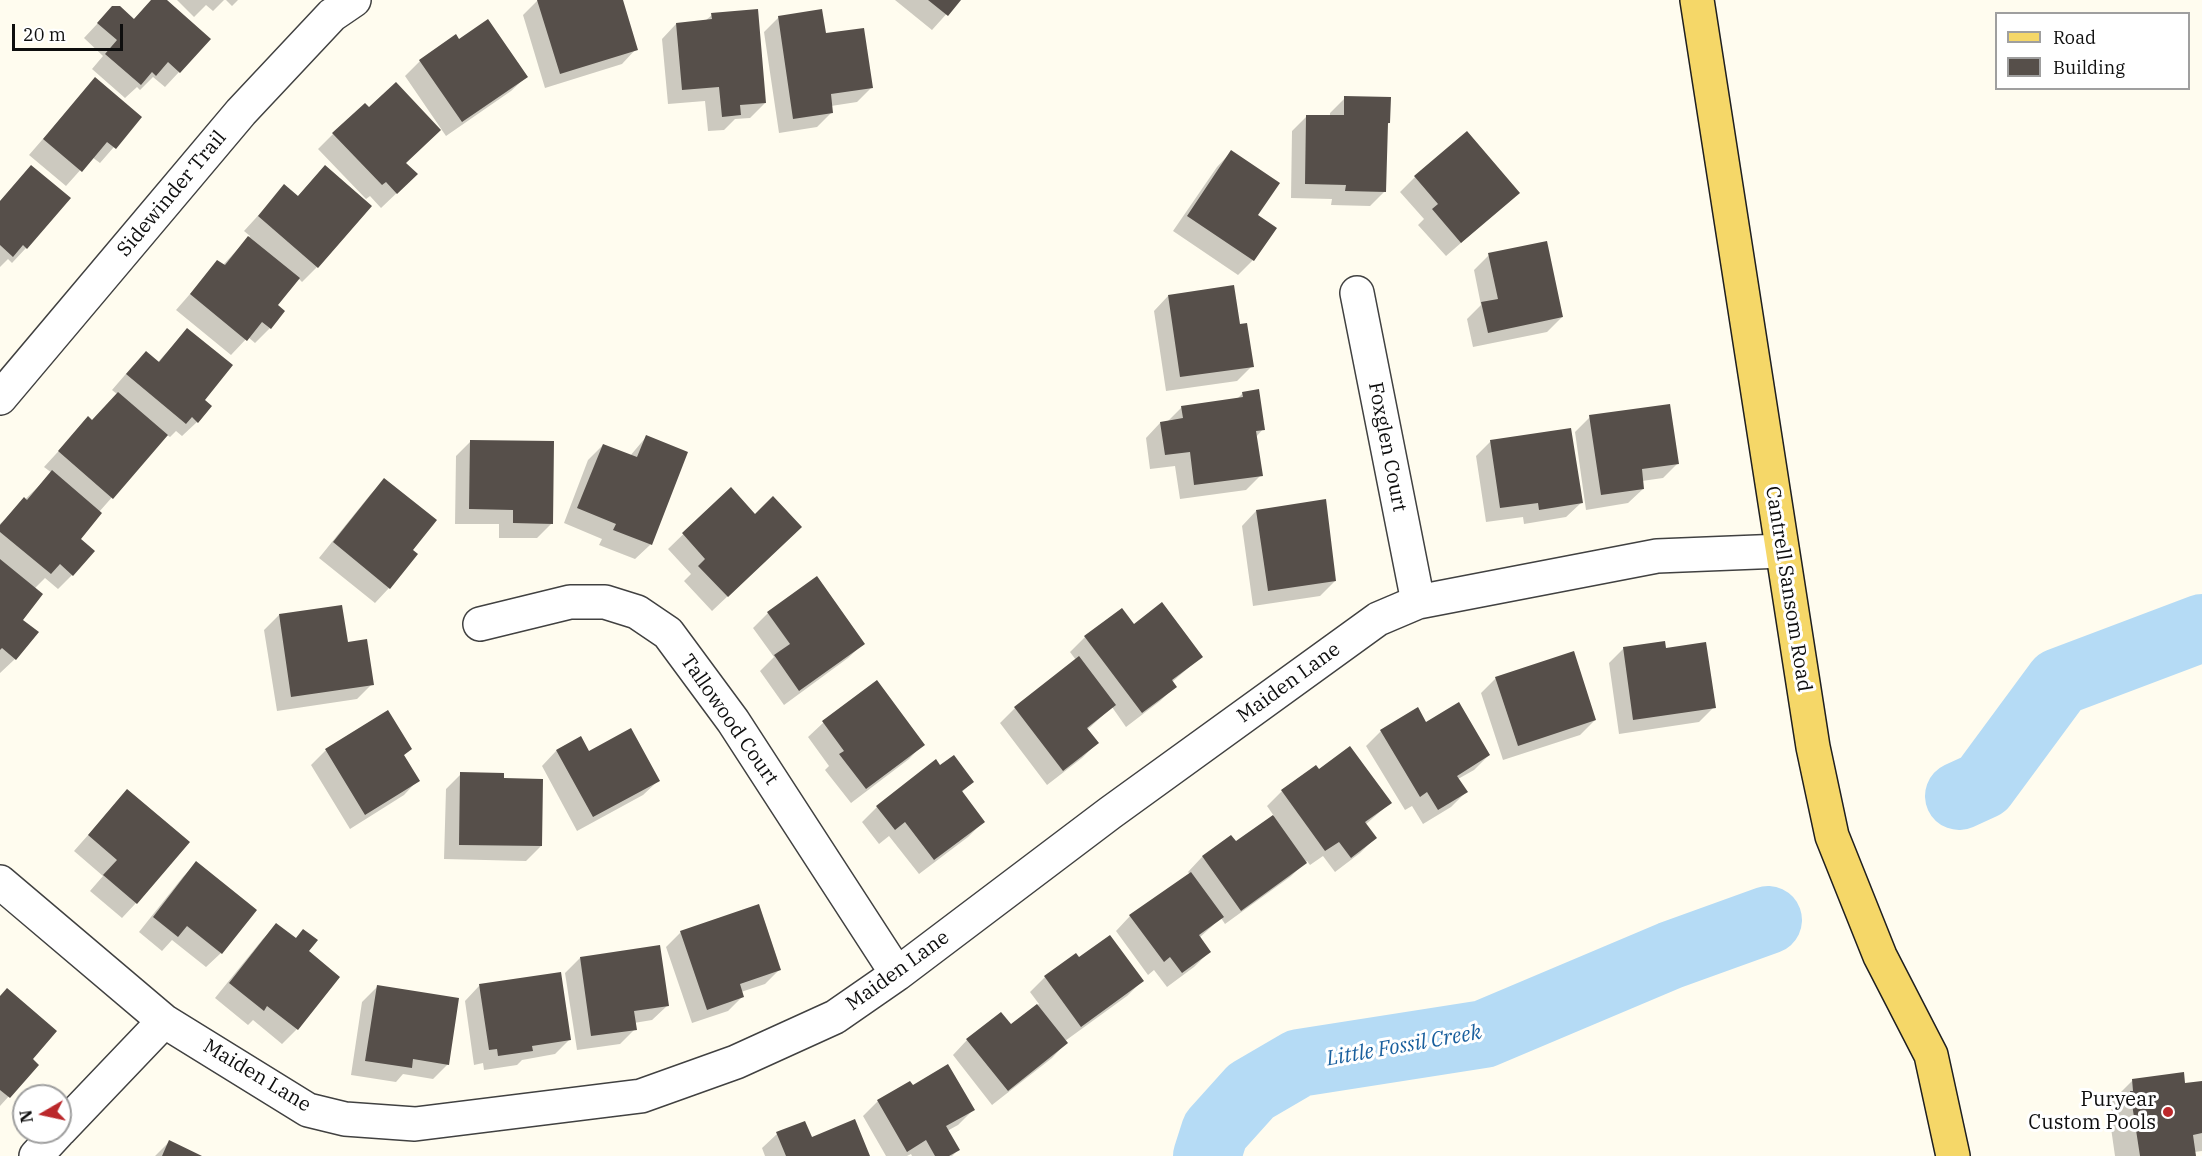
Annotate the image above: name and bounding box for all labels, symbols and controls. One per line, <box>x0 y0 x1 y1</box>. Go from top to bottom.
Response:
scale bar <box>15 12 126 50</box>
legend <box>1995 12 2190 90</box>
text: 20 m <box>23 23 66 46</box>
text: Road <box>2053 26 2096 49</box>
text: Building <box>2053 56 2125 79</box>
street label: Sidewinder Trail <box>112 126 232 262</box>
street label: Foxglen Court <box>1363 380 1411 514</box>
street label: Cantrell Sansom Road <box>1760 485 1816 693</box>
street label: Maiden Lane <box>1233 638 1345 728</box>
street label: Tallowood Court <box>675 650 783 790</box>
street label: Maiden Lane <box>842 926 954 1016</box>
water label: Little Fossil Creek <box>1324 1020 1484 1072</box>
street label: Maiden Lane <box>199 1034 315 1118</box>
north arrow <box>12 1084 72 1144</box>
place label: Puryear Custom Pools <box>2028 1088 2156 1135</box>
marker: Puryear Custom Pools <box>2161 1105 2175 1119</box>
text: N <box>15 1109 37 1124</box>

